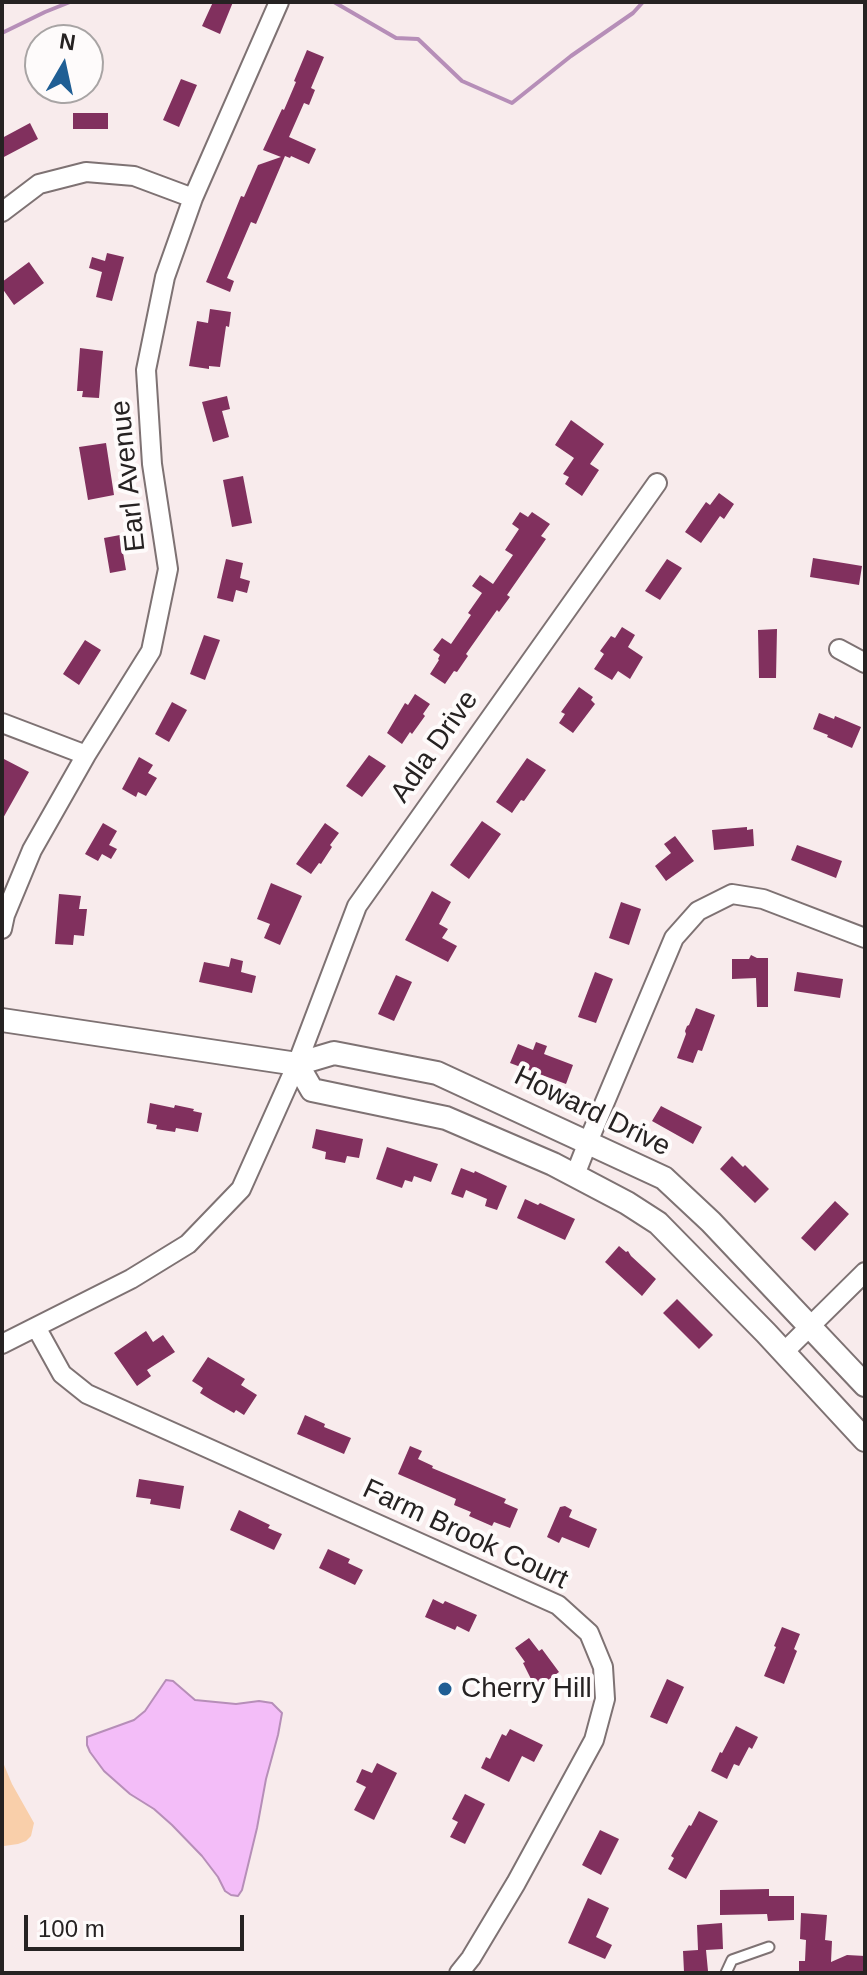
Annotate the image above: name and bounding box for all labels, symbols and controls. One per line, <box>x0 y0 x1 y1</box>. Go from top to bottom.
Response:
north arrow <box>24 24 104 104</box>
text: N <box>58 28 77 55</box>
street label: Earl Avenue <box>104 399 154 553</box>
street label: Adla Drive <box>384 684 486 810</box>
street label: Howard Drive <box>508 1060 676 1164</box>
street label: Farm Brook Court <box>357 1473 573 1597</box>
place label: Cherry Hill <box>461 1672 592 1706</box>
marker: Cherry Hill <box>436 1680 454 1698</box>
scale bar <box>28 1899 248 1949</box>
text: 100 m <box>38 1915 105 1942</box>

